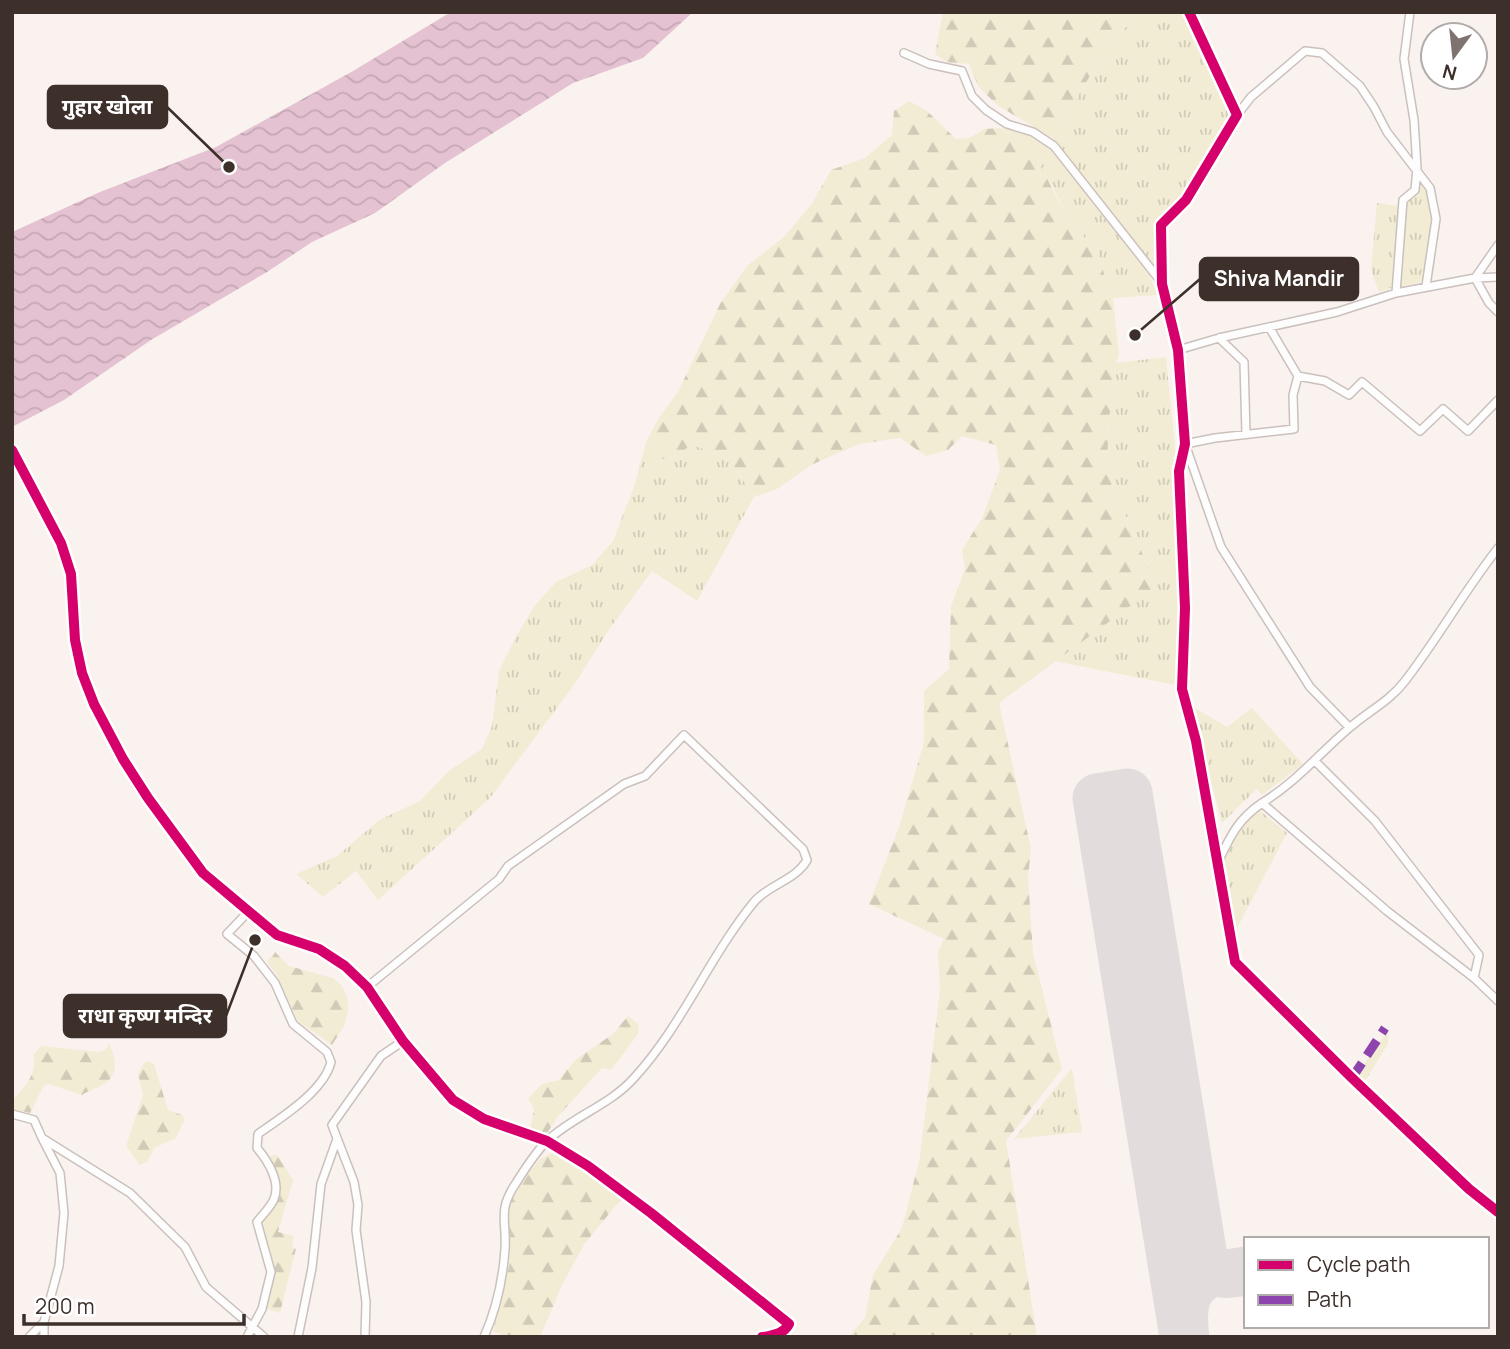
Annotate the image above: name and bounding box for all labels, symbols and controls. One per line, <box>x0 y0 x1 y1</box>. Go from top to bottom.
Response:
north arrow <box>1419 21 1489 91</box>
text: N <box>1440 58 1460 87</box>
callout: गुहार खोला <box>48 86 167 128</box>
text: गुहार खोला <box>62 92 153 120</box>
callout: Shiva Mandir <box>1200 258 1358 300</box>
text: Shiva Mandir <box>1214 264 1344 292</box>
callout: राधा कृष्ण मन्दिर <box>64 995 226 1037</box>
text: राधा कृष्ण मन्दिर <box>78 1001 213 1029</box>
legend <box>1244 1237 1489 1328</box>
text: Cycle path <box>1307 1250 1410 1278</box>
scale bar <box>24 1282 245 1326</box>
text: Path <box>1307 1285 1352 1313</box>
text: 200 m <box>35 1292 95 1320</box>

